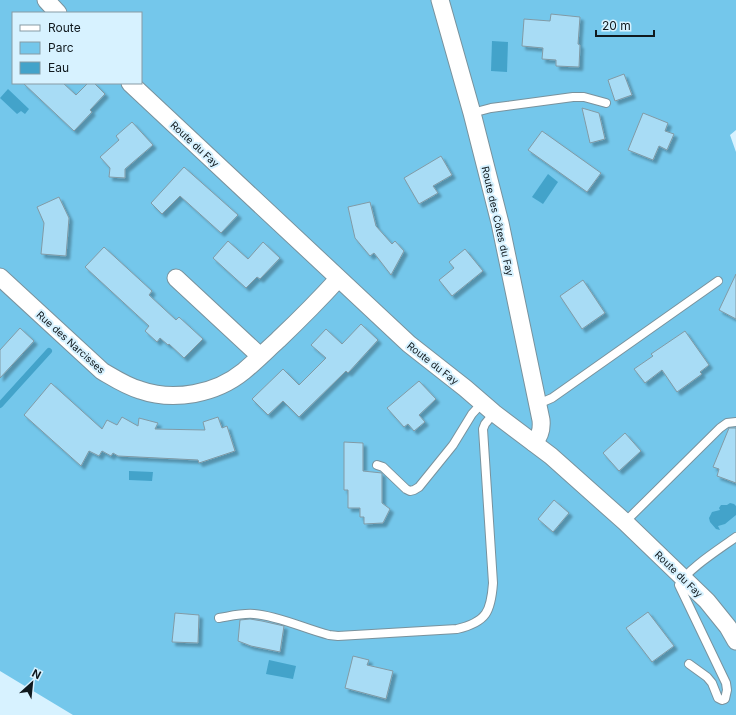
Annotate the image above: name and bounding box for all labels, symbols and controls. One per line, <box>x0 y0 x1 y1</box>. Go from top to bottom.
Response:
legend <box>12 12 142 84</box>
scale bar <box>596 12 654 38</box>
text: 20 m <box>602 18 631 33</box>
text: Route <box>48 20 81 35</box>
text: Parc <box>48 40 74 55</box>
text: Eau <box>48 60 69 75</box>
street label: Route du Fay <box>168 119 222 170</box>
street label: Route des Côtes du Fay <box>480 165 517 277</box>
street label: Rue des Narcisses <box>34 308 108 376</box>
street label: Route du Fay <box>405 339 461 387</box>
street label: Route du Fay <box>653 548 706 600</box>
north arrow <box>12 663 52 703</box>
text: N <box>30 666 43 682</box>

